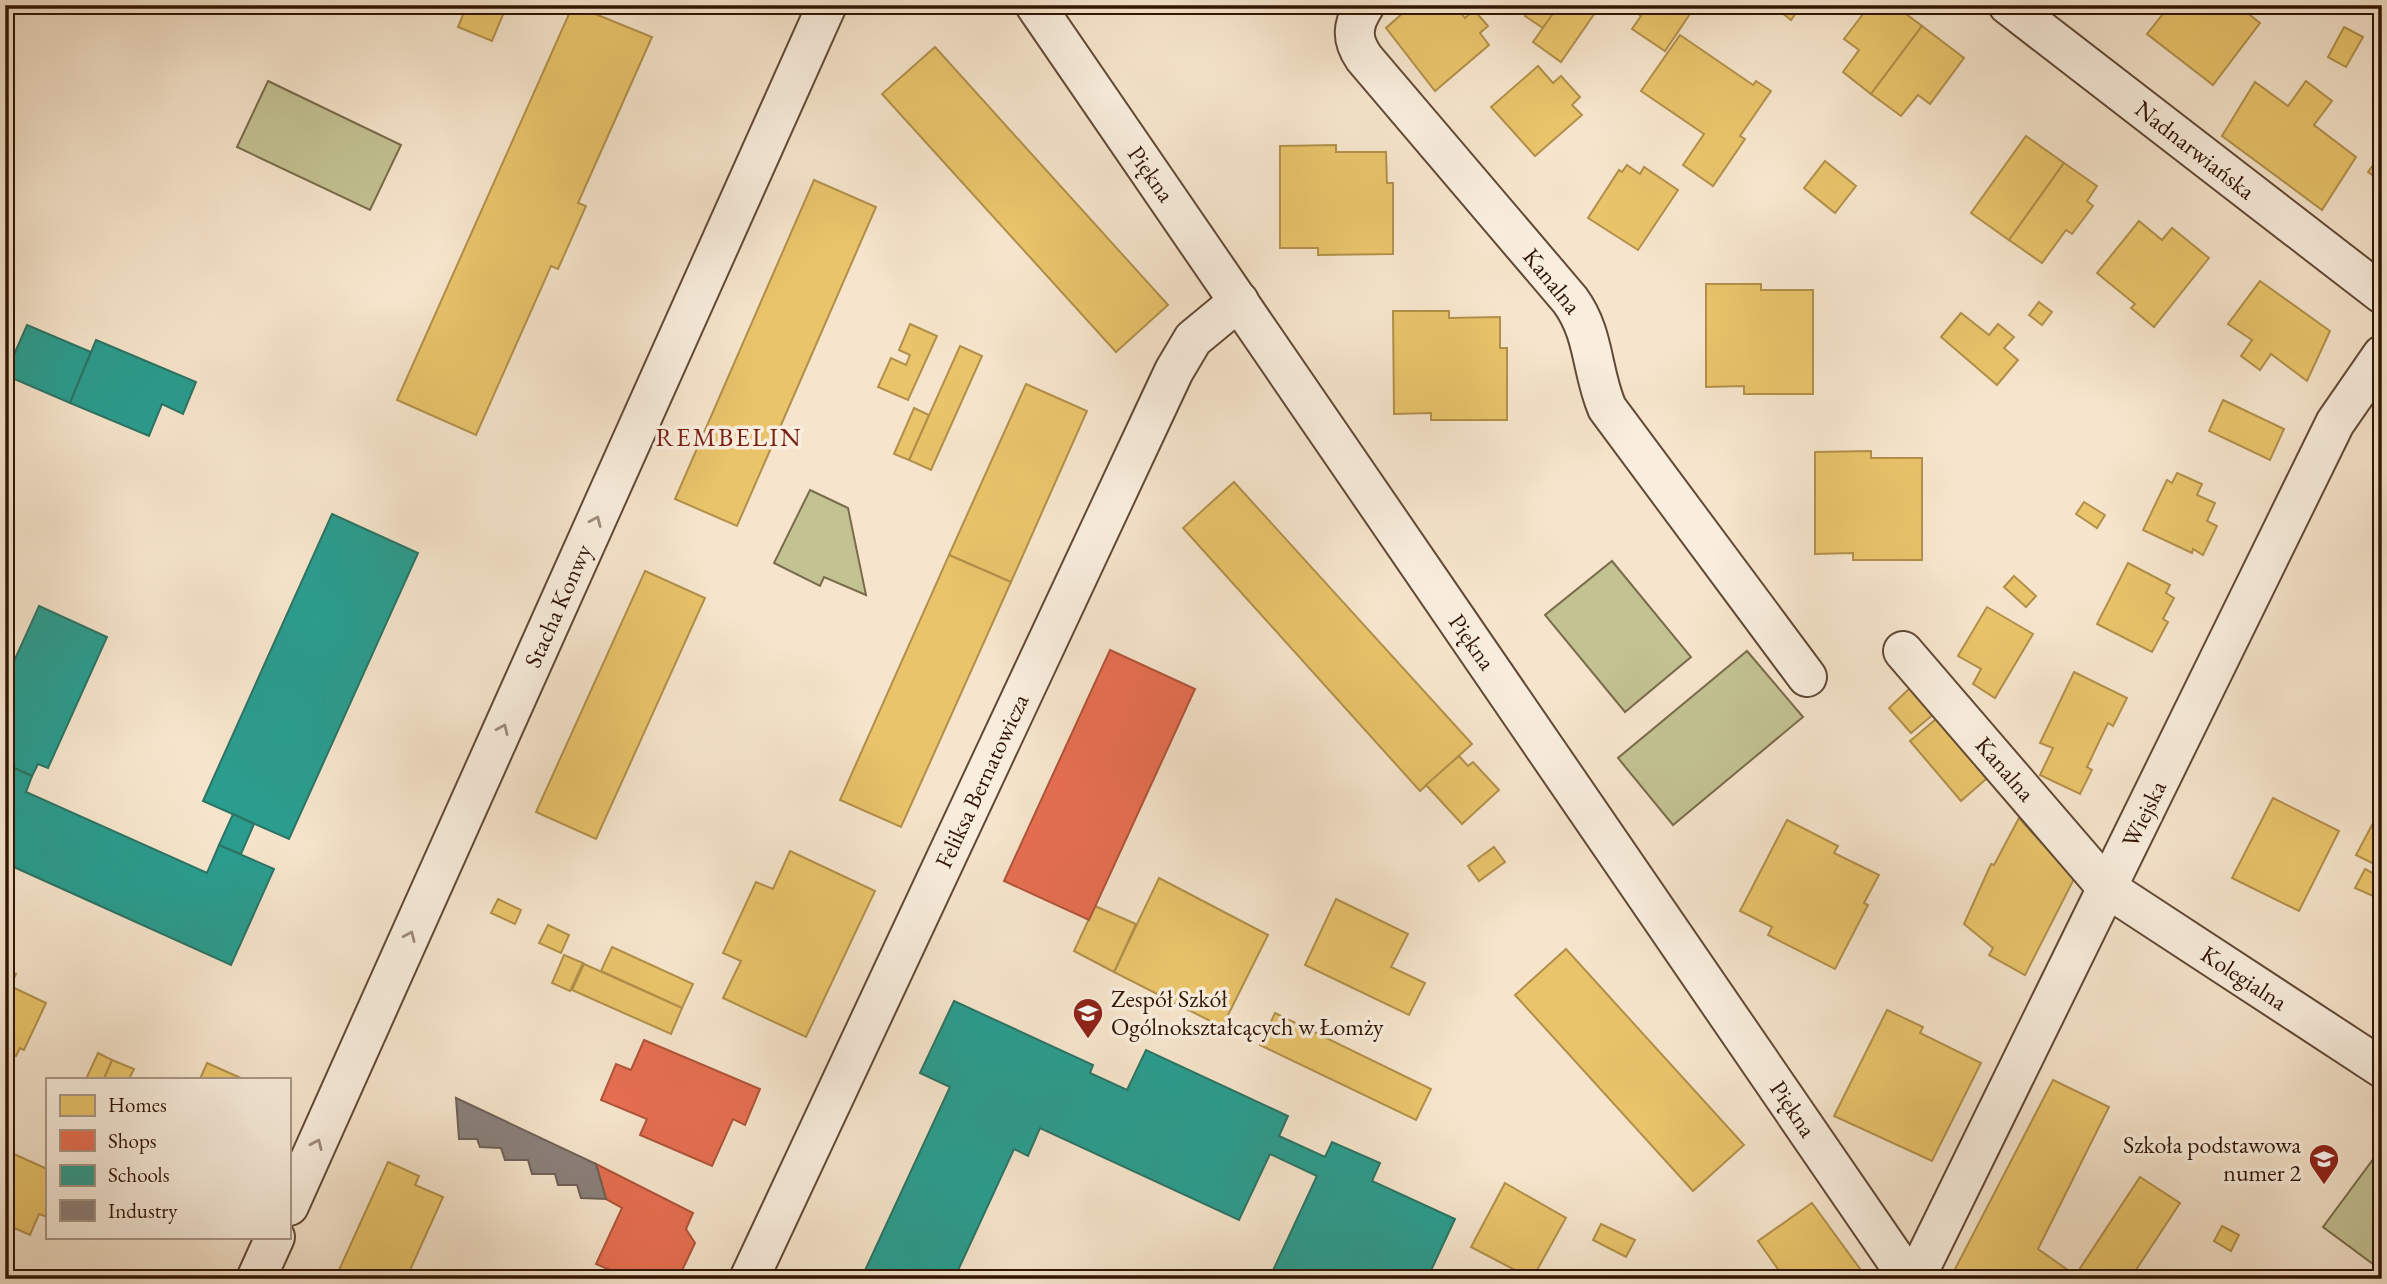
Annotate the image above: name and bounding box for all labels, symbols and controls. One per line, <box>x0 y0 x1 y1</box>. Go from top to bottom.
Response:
street label: Nadnarwiańska <box>2129 93 2262 206</box>
street label: Piękna <box>1121 139 1182 208</box>
street label: Kanalna <box>1516 241 1589 320</box>
district label: REMBELIN <box>655 420 803 454</box>
one-way arrow <box>588 516 602 528</box>
street label: Stacha Konwy <box>517 539 599 672</box>
street label: Piękna <box>1442 607 1503 676</box>
street label: Feliksa Bernatowicza <box>928 688 1036 873</box>
one-way arrow <box>495 724 509 736</box>
street label: Kanalna <box>1969 730 2042 808</box>
street label: Wiejska <box>2114 775 2173 852</box>
one-way arrow <box>402 931 416 944</box>
street label: Kolegialna <box>2195 938 2294 1017</box>
place label: Zespół Szkół Ogólnokształcących w Łomży <box>1111 983 1384 1042</box>
school or university icon: Zespół Szkół Ogólnokształcących w Łomży <box>1071 996 1105 1040</box>
street label: Piękna <box>1763 1074 1824 1143</box>
legend <box>46 1078 290 1238</box>
text: Homes <box>108 1091 167 1118</box>
text: Shops <box>108 1127 157 1154</box>
place label: Szkoła podstawowa numer 2 <box>2123 1129 2301 1188</box>
one-way arrow <box>309 1139 323 1151</box>
school or university icon: Szkoła podstawowa numer 2 <box>2307 1142 2341 1186</box>
text: Schools <box>108 1161 170 1188</box>
text: Industry <box>108 1197 178 1224</box>

